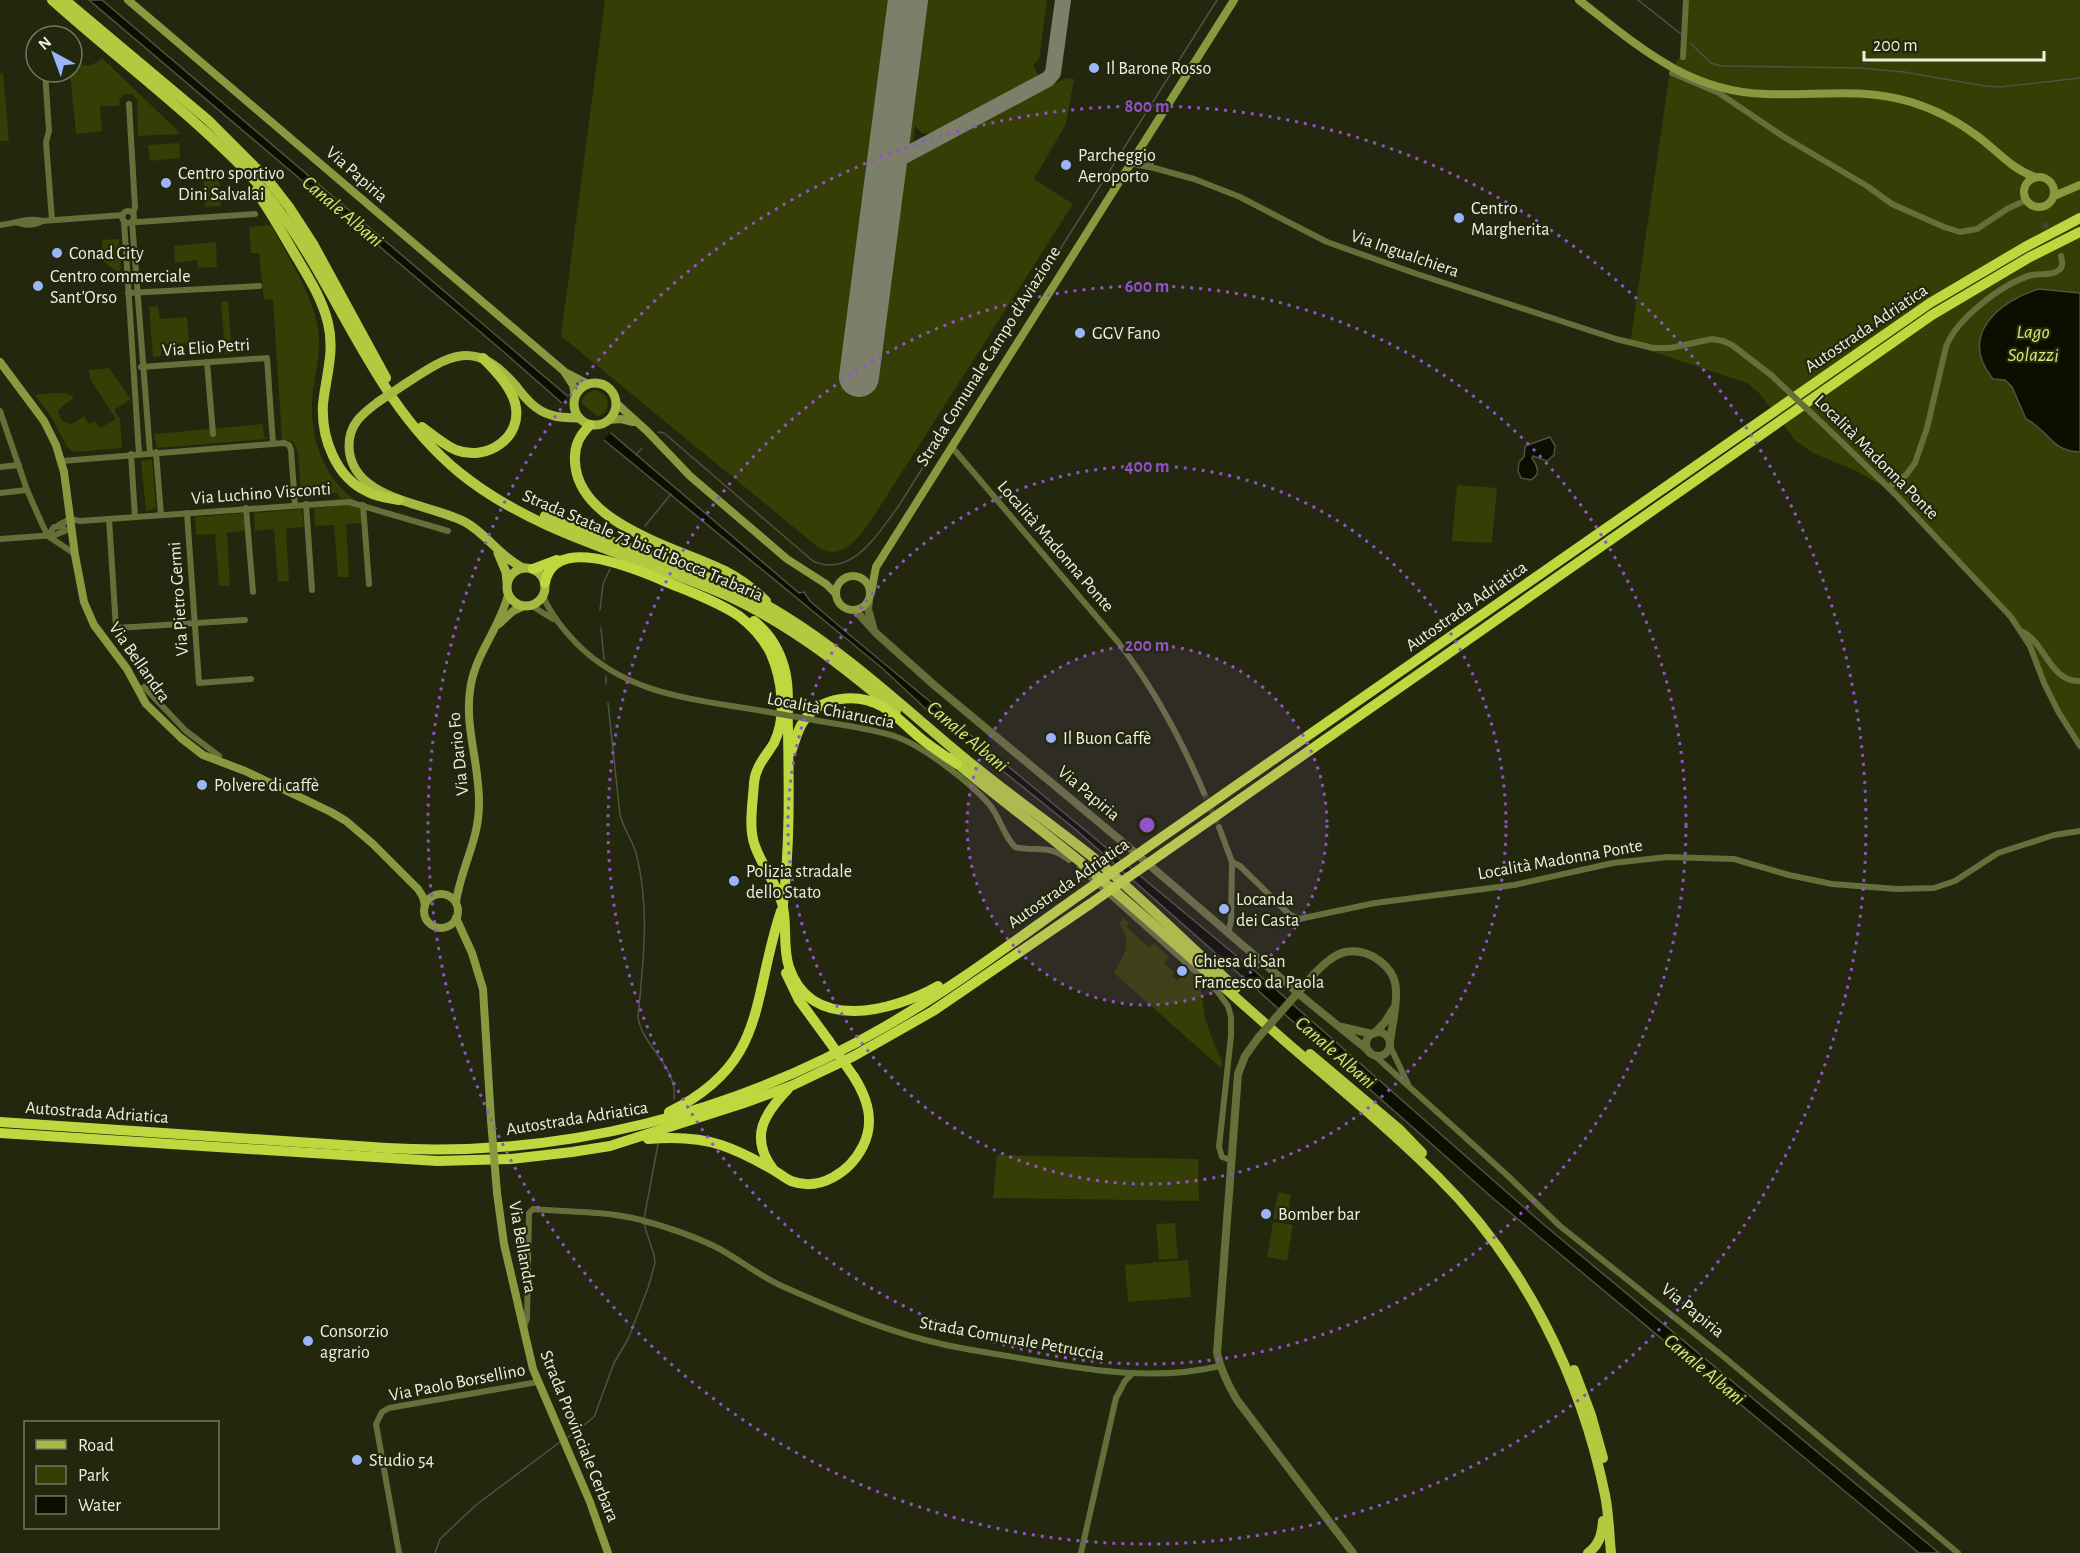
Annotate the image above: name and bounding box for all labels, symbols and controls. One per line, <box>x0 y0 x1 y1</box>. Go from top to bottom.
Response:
north arrow <box>24 24 84 84</box>
scale bar <box>1864 24 2044 62</box>
text: N <box>35 34 54 53</box>
text: 200 m <box>1873 37 1918 55</box>
place label: Il Barone Rosso <box>1106 60 1212 78</box>
marker: Il Barone Rosso <box>1087 61 1101 75</box>
text: 800 m <box>1125 98 1169 116</box>
street label: Via Papiria <box>322 143 391 206</box>
place label: Parcheggio Aeroporto <box>1078 147 1156 186</box>
marker: Parcheggio Aeroporto <box>1059 158 1073 172</box>
place label: Centro sportivo Dini Salvalai <box>178 165 285 204</box>
water label: Canale Albani <box>298 172 387 251</box>
marker: Centro sportivo Dini Salvalai <box>159 176 173 190</box>
place label: Centro Margherita <box>1471 200 1550 239</box>
marker: Centro Margherita <box>1452 211 1466 225</box>
street label: Via Ingualchiera <box>1348 227 1461 281</box>
street label: Strada Comunale Campo d'Aviazione <box>913 243 1064 470</box>
place label: Conad City <box>69 245 144 263</box>
marker: Conad City <box>50 246 64 260</box>
place label: Centro commerciale Sant'Orso <box>50 268 191 307</box>
text: 600 m <box>1125 278 1169 296</box>
marker: Centro commerciale Sant'Orso <box>31 279 45 293</box>
street label: Autostrada Adriatica <box>1802 281 1931 376</box>
water label: Lago Solazzi <box>2007 322 2059 365</box>
place label: GGV Fano <box>1092 325 1160 343</box>
marker: GGV Fano <box>1073 326 1087 340</box>
street label: Via Elio Petri <box>162 336 251 360</box>
street label: Località Madonna Ponte <box>1811 392 1942 523</box>
text: 400 m <box>1124 458 1170 476</box>
street label: Località Madonna Ponte <box>994 478 1117 616</box>
street label: Via Luchino Visconti <box>190 480 332 508</box>
street label: Strada Statale 73 bis di Bocca Trabaria <box>520 487 766 605</box>
street label: Via Pietro Germi <box>166 541 192 657</box>
street label: Autostrada Adriatica <box>1403 558 1531 655</box>
street label: Via Bellandra <box>105 619 173 706</box>
text: 200 m <box>1125 637 1169 655</box>
street label: Località Chiaruccia <box>765 690 896 732</box>
water label: Canale Albani <box>923 697 1012 776</box>
street label: Via Dario Fo <box>446 711 472 796</box>
place label: Il Buon Caffè <box>1063 730 1151 748</box>
marker: Il Buon Caffè <box>1044 731 1058 745</box>
street label: Via Papiria <box>1054 763 1123 825</box>
place label: Polvere di caffè <box>214 777 319 795</box>
marker: Polvere di caffè <box>195 778 209 792</box>
centre of rings <box>1137 815 1157 835</box>
street label: Autostrada Adriatica <box>1005 835 1133 932</box>
street label: Località Madonna Ponte <box>1476 837 1644 883</box>
place label: Polizia stradale dello Stato <box>746 863 852 902</box>
marker: Polizia stradale dello Stato <box>727 874 741 888</box>
place label: Locanda dei Casta <box>1236 891 1299 930</box>
marker: Locanda dei Casta <box>1217 902 1231 916</box>
place label: Chiesa di San Francesco da Paola <box>1194 953 1324 992</box>
marker: Chiesa di San Francesco da Paola <box>1175 964 1189 978</box>
water label: Canale Albani <box>1291 1013 1379 1093</box>
street label: Autostrada Adriatica <box>25 1099 169 1127</box>
street label: Autostrada Adriatica <box>505 1099 649 1139</box>
street label: Via Bellandra <box>505 1200 539 1295</box>
place label: Bomber bar <box>1278 1206 1360 1224</box>
marker: Bomber bar <box>1259 1207 1273 1221</box>
street label: Via Papiria <box>1658 1280 1727 1341</box>
street label: Strada Comunale Petruccia <box>918 1314 1106 1364</box>
place label: Consorzio agrario <box>320 1323 389 1362</box>
water label: Canale Albani <box>1660 1330 1749 1409</box>
marker: Consorzio agrario <box>301 1334 315 1348</box>
street label: Strada Provinciale Cerbara <box>536 1348 622 1525</box>
street label: Via Paolo Borsellino <box>388 1361 527 1405</box>
legend <box>24 1421 219 1529</box>
text: Road <box>78 1437 114 1455</box>
place label: Studio 54 <box>369 1452 434 1470</box>
marker: Studio 54 <box>350 1453 364 1467</box>
text: Park <box>78 1467 110 1485</box>
text: Water <box>78 1497 121 1515</box>

